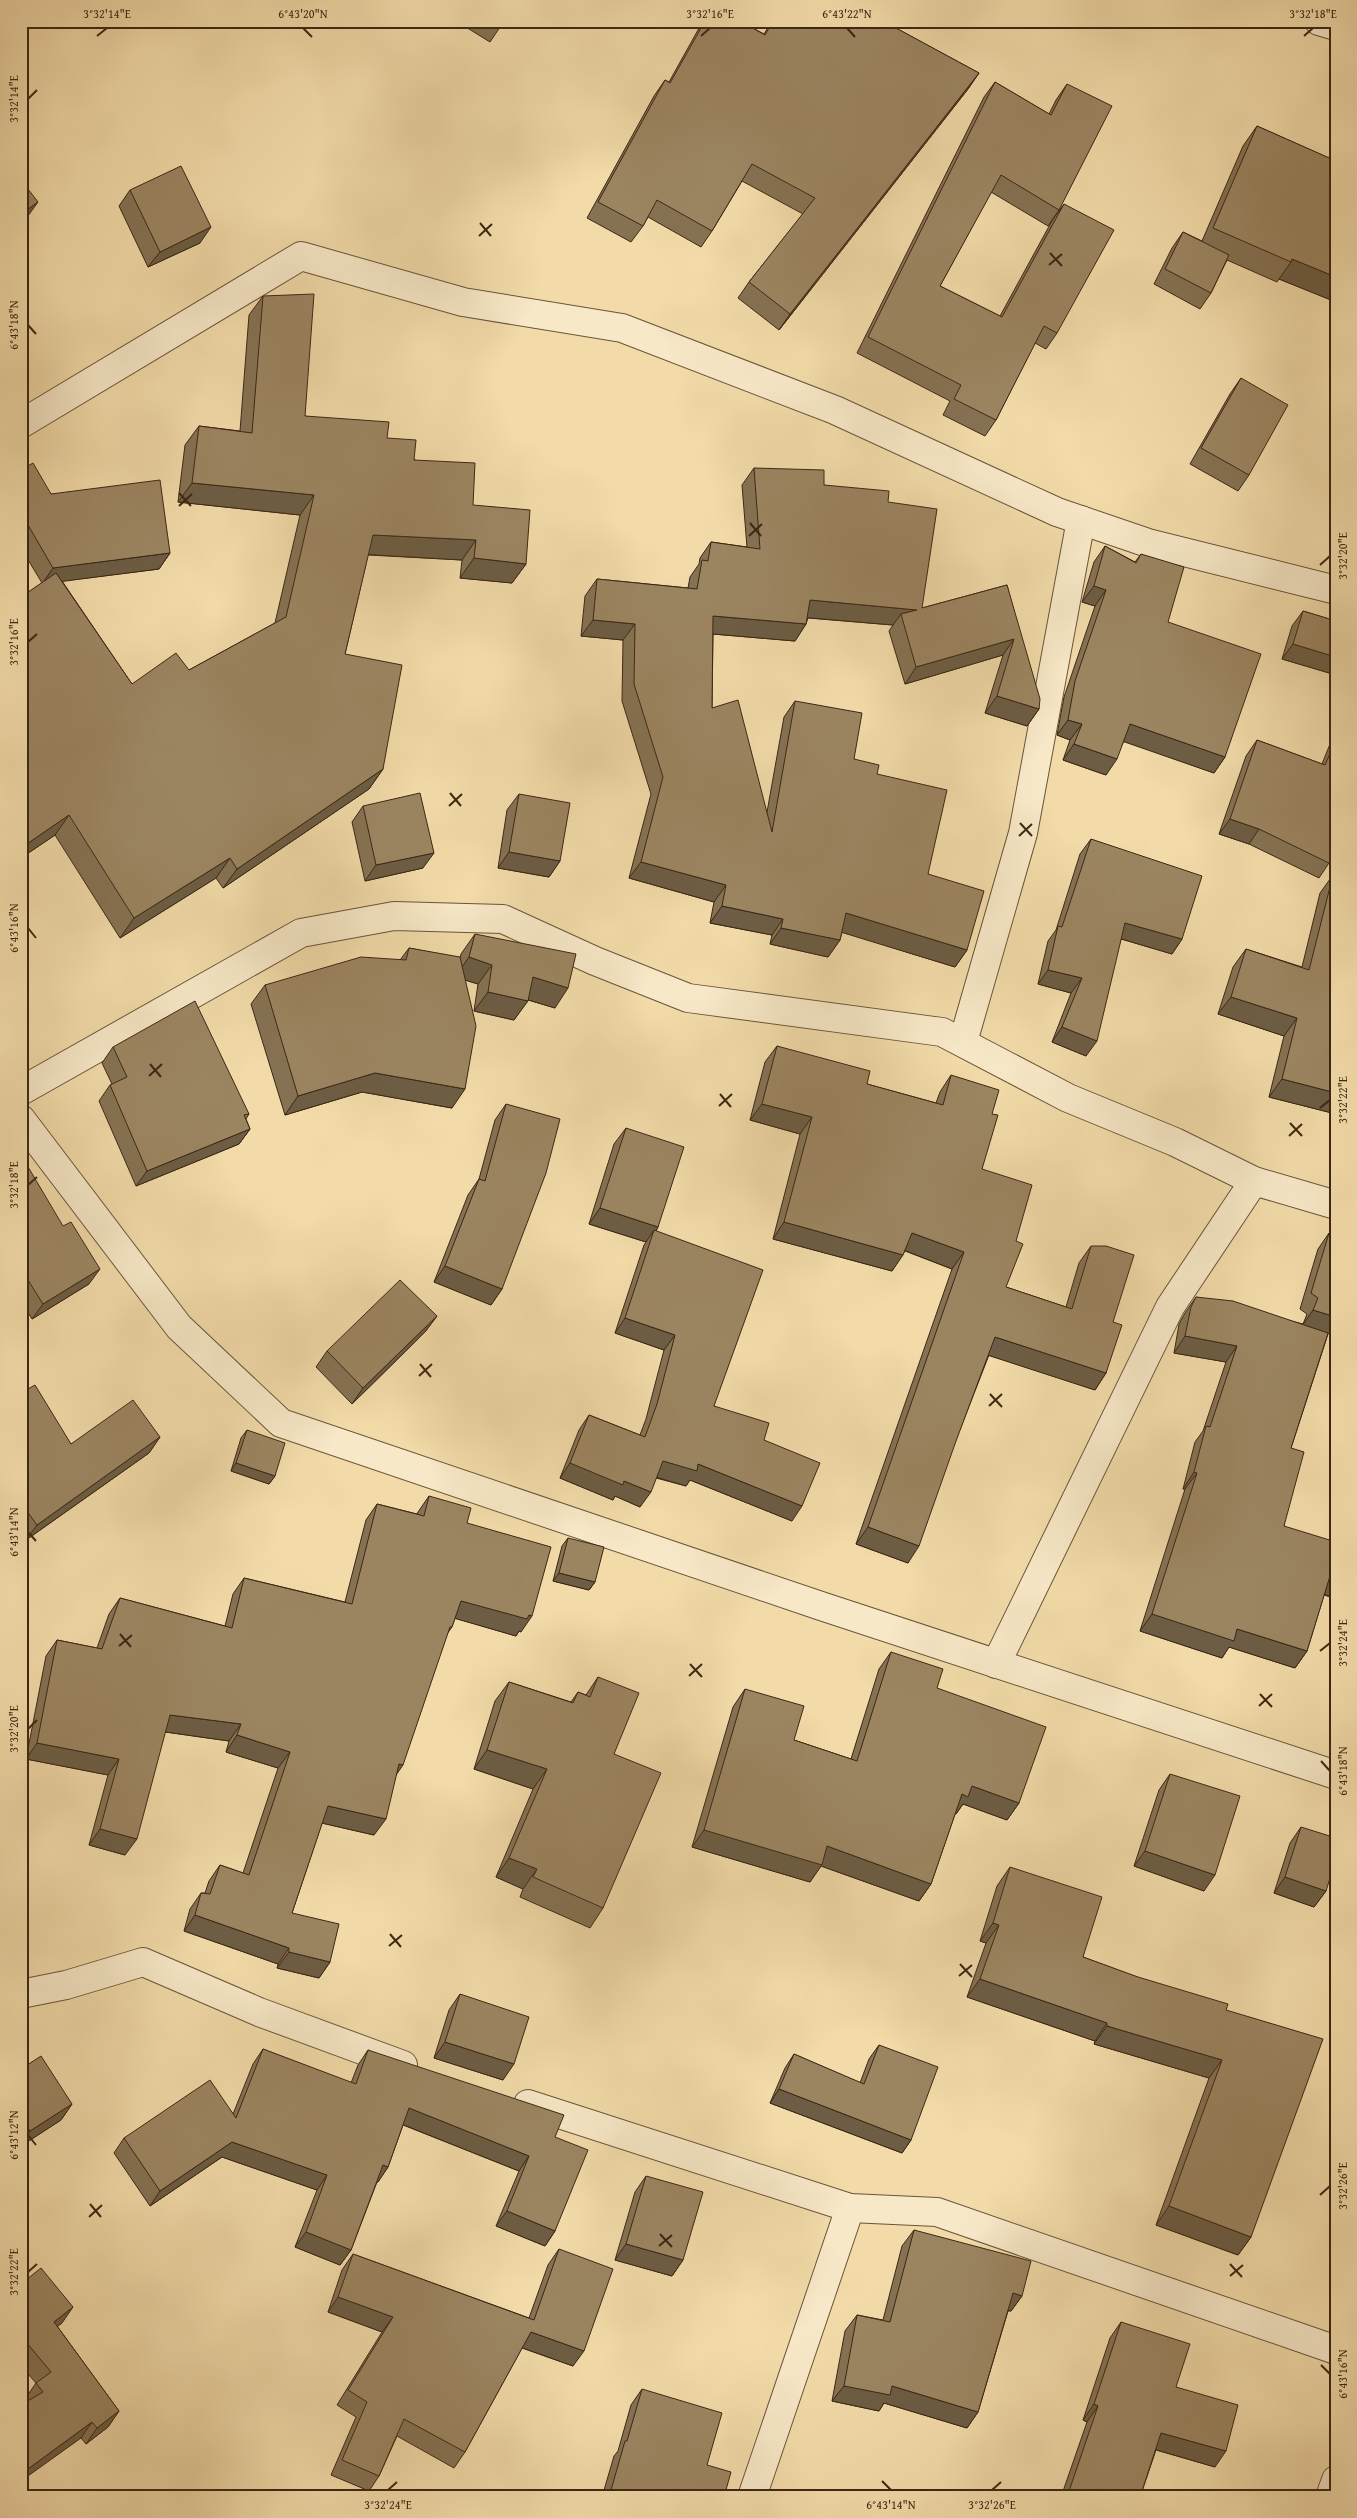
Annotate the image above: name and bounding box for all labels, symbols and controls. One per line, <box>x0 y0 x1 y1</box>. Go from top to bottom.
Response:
text: 3°32'14"E <box>83 5 131 22</box>
text: 6°43'20"N <box>278 5 328 22</box>
text: 3°32'16"E <box>686 5 734 22</box>
text: 6°43'22"N <box>822 5 872 22</box>
text: 3°32'18"E <box>1289 5 1337 22</box>
text: 3°32'14"E <box>5 75 22 123</box>
text: 6°43'18"N <box>5 300 22 350</box>
text: 3°32'20"E <box>1334 532 1351 580</box>
text: 3°32'16"E <box>5 618 22 666</box>
text: 6°43'16"N <box>5 903 22 953</box>
text: 3°32'22"E <box>1334 1076 1351 1124</box>
text: 3°32'18"E <box>5 1161 22 1209</box>
text: 6°43'14"N <box>5 1507 22 1557</box>
text: 3°32'24"E <box>1334 1619 1351 1667</box>
text: 3°32'20"E <box>5 1705 22 1753</box>
text: 6°43'18"N <box>1334 1746 1351 1796</box>
text: 6°43'12"N <box>5 2110 22 2160</box>
text: 3°32'26"E <box>1334 2162 1351 2210</box>
text: 3°32'22"E <box>5 2248 22 2296</box>
text: 6°43'16"N <box>1334 2349 1351 2399</box>
text: 3°32'24"E <box>364 2496 412 2513</box>
text: 6°43'14"N <box>866 2496 916 2513</box>
text: 3°32'26"E <box>968 2496 1016 2513</box>

